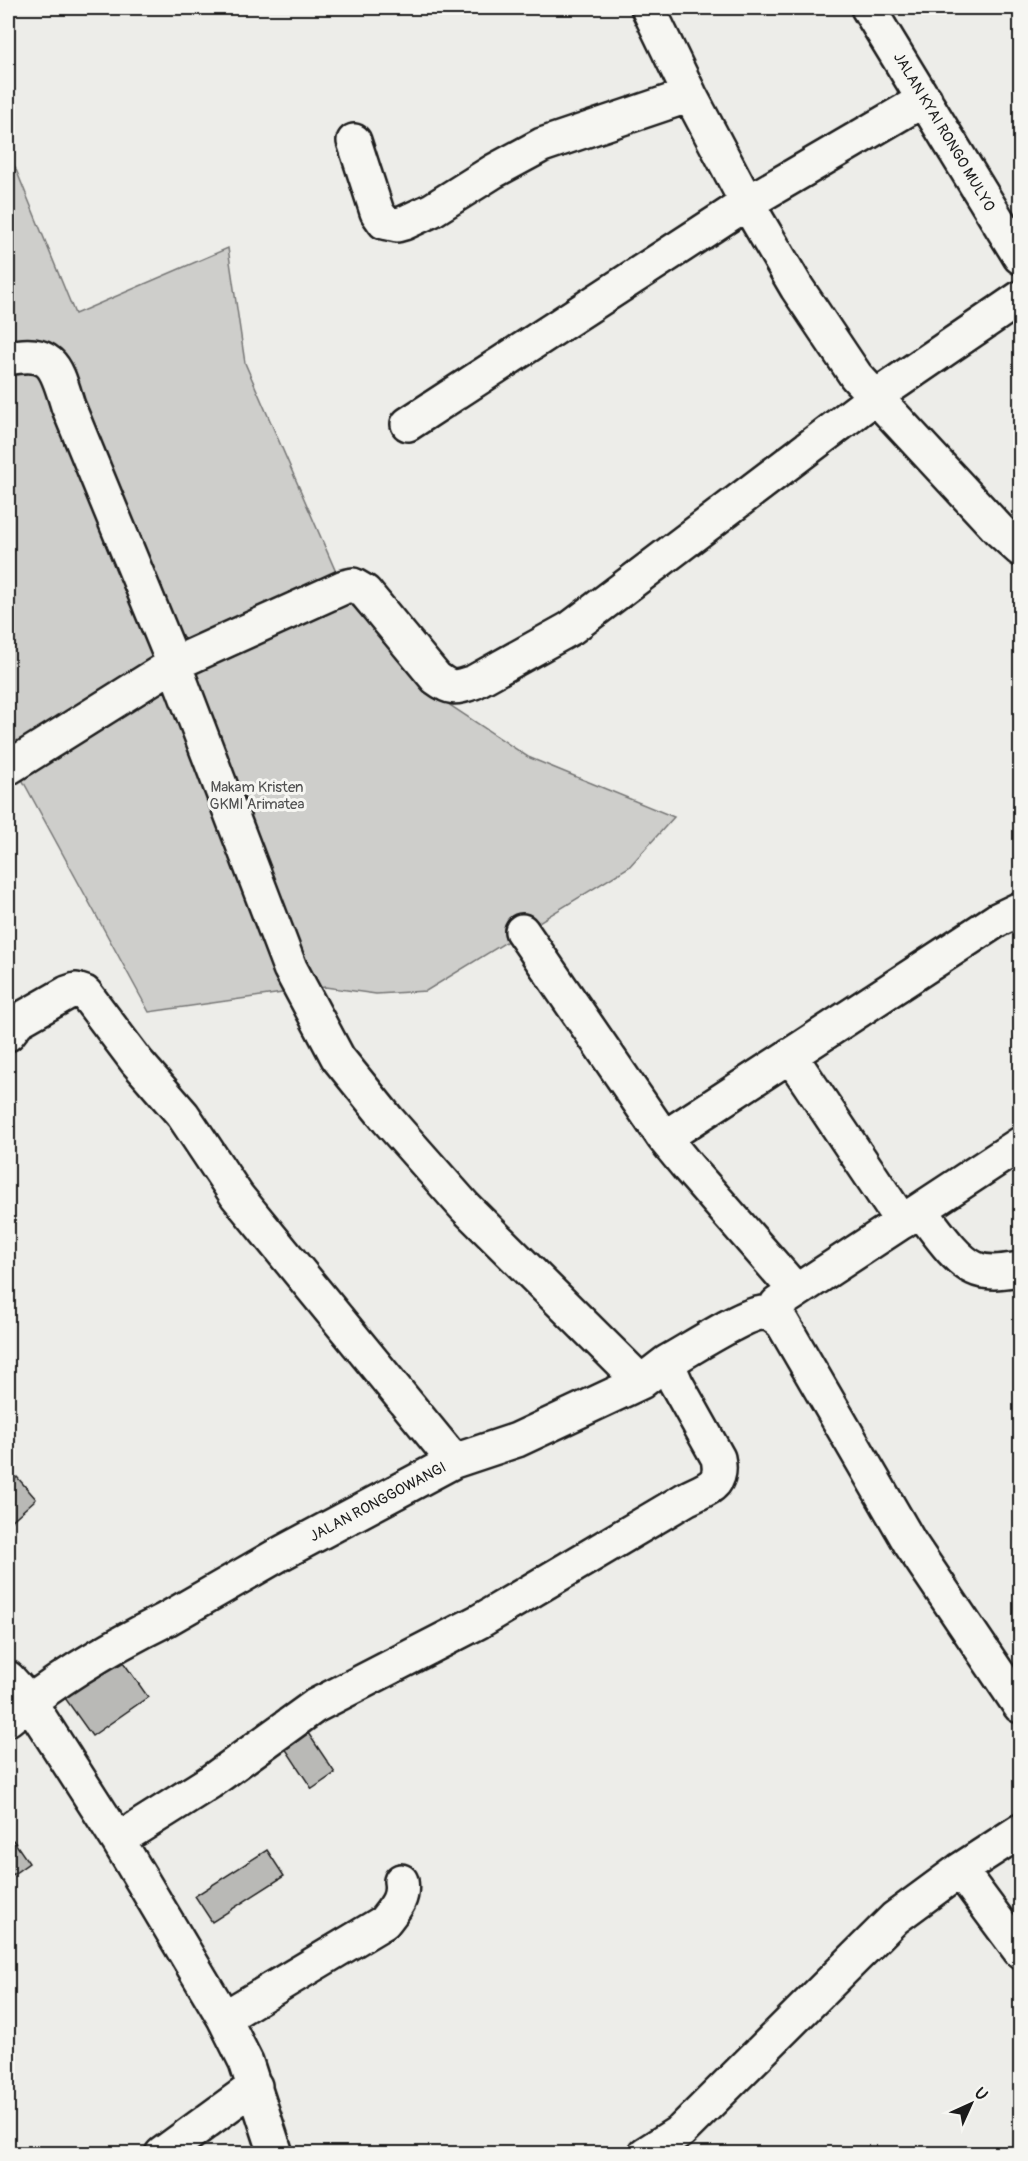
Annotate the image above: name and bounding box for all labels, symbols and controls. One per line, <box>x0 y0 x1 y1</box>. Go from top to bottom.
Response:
street label: JALAN KYAI RONGO MULYO <box>889 49 999 215</box>
park label: Makam Kristen GKMI Arimatea <box>210 778 304 814</box>
street label: JALAN RONGGOWANGI <box>306 1458 450 1546</box>
north arrow <box>941 2074 1001 2134</box>
text: U <box>970 2083 992 2105</box>

